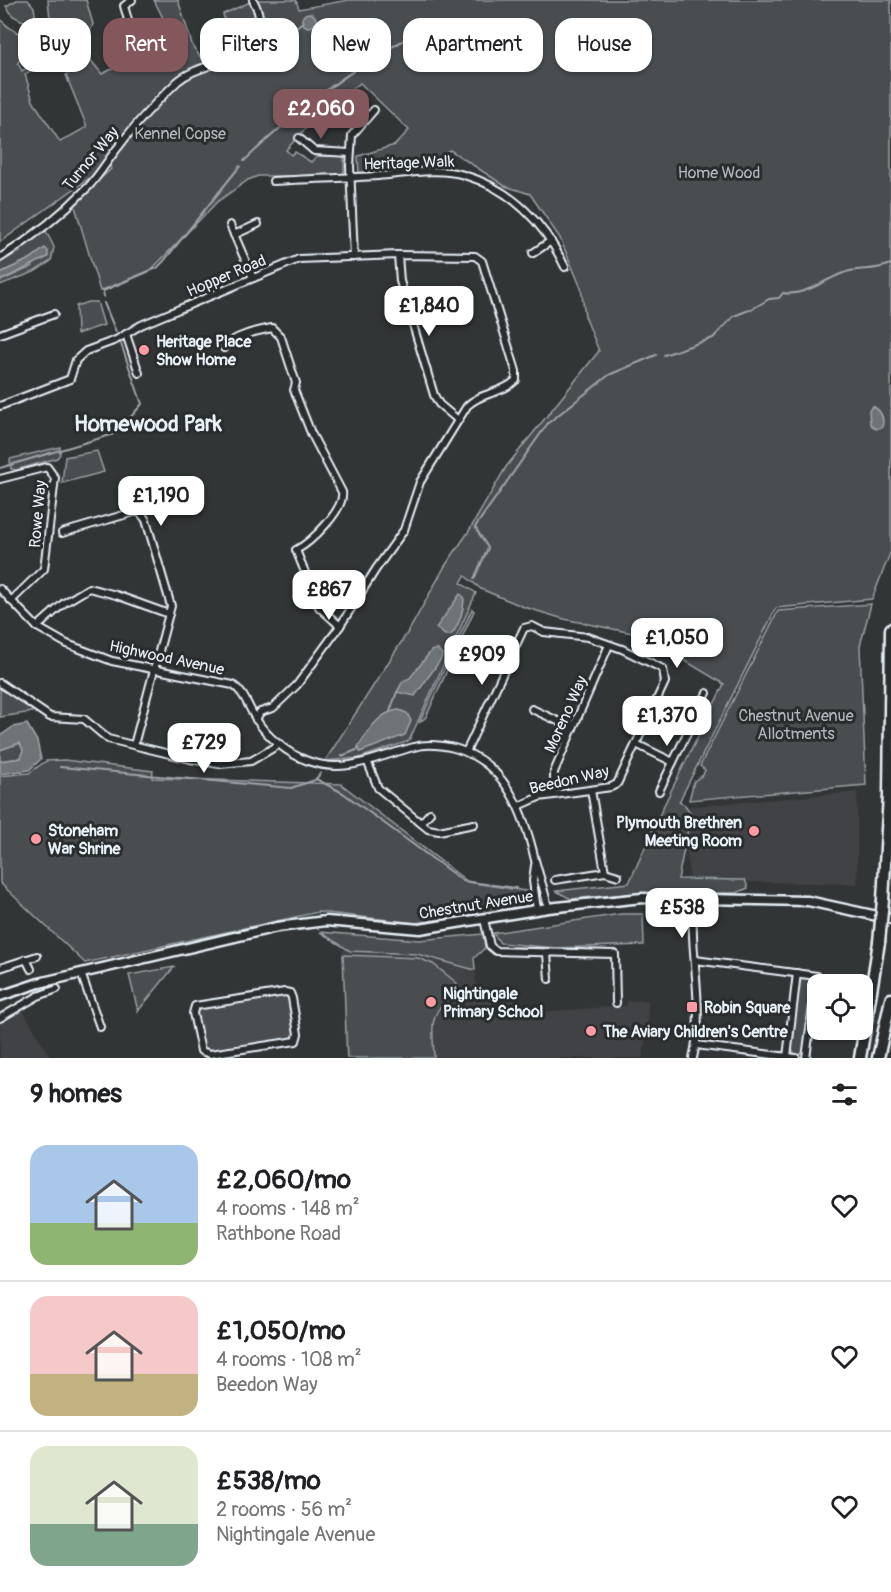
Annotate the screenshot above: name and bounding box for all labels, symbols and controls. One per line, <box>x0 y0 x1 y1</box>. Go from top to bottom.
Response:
chip: Buy <box>18 18 91 72</box>
chip: Rent <box>103 18 188 72</box>
chip: Filters <box>200 18 299 72</box>
chip: New <box>311 18 391 72</box>
chip: Apartment <box>403 18 543 72</box>
chip: House <box>555 18 652 72</box>
pin: £2,060 <box>272 89 370 140</box>
text: £2,060 <box>287 96 355 121</box>
street label: Turnor Way <box>58 122 123 195</box>
park label: Kennel Copse <box>134 124 226 144</box>
street label: Heritage Walk <box>363 151 455 175</box>
park label: Home Wood <box>678 163 760 183</box>
street label: Hopper Road <box>184 250 269 302</box>
pin: £1,840 <box>380 286 478 337</box>
text: £1,840 <box>398 293 460 318</box>
place label: Heritage Place Show Home <box>156 332 252 370</box>
marker: Heritage Place Show Home <box>137 343 151 357</box>
district label: Homewood Park <box>74 410 223 438</box>
pin: £1,190 <box>112 476 210 527</box>
street label: Rowe Way <box>25 479 51 549</box>
text: £1,190 <box>132 483 190 508</box>
pin: £867 <box>293 570 365 621</box>
text: £867 <box>307 577 351 602</box>
pin: £1,050 <box>628 618 726 669</box>
text: £1,050 <box>645 625 709 650</box>
pin: £909 <box>446 635 518 686</box>
street label: Highwood Avenue <box>107 636 226 680</box>
text: £909 <box>458 642 506 667</box>
street label: Moreno Way <box>540 673 592 756</box>
pin: £1,370 <box>618 696 716 747</box>
text: £1,370 <box>636 703 698 728</box>
park label: Chestnut Avenue Allotments <box>738 706 854 744</box>
pin: £729 <box>168 723 240 774</box>
text: £729 <box>182 730 226 755</box>
street label: Beedon Way <box>527 761 611 799</box>
place label: Plymouth Brethren Meeting Room <box>616 813 742 851</box>
place label: Stoneham War Shrine <box>48 821 122 859</box>
marker: Plymouth Brethren Meeting Room <box>747 824 761 838</box>
marker: Stoneham War Shrine <box>29 832 43 846</box>
street label: Chestnut Avenue <box>418 886 535 924</box>
pin: £538 <box>646 888 718 939</box>
text: £538 <box>660 895 704 920</box>
map controls <box>807 974 873 1040</box>
button: locate <box>807 974 873 1040</box>
place label: Nightingale Primary School <box>443 984 543 1022</box>
marker: Nightingale Primary School <box>424 995 438 1009</box>
place label: Robin Square <box>704 998 792 1018</box>
marker: Robin Square <box>685 1000 699 1014</box>
place label: The Aviary Children's Centre <box>602 1022 789 1042</box>
marker: The Aviary Children's Centre <box>584 1024 598 1038</box>
text: 9 homes <box>30 1078 122 1110</box>
icon: filters <box>828 1078 861 1111</box>
text: £2,060/mo <box>216 1164 351 1196</box>
icon: home <box>78 1169 150 1241</box>
icon: heart <box>828 1189 861 1222</box>
text: 4 rooms · 148 m² <box>216 1196 360 1221</box>
text: Rathbone Road <box>216 1221 341 1246</box>
text: £1,050/mo <box>216 1315 345 1347</box>
icon: home <box>78 1320 150 1392</box>
icon: heart <box>828 1340 861 1373</box>
text: 4 rooms · 108 m² <box>216 1347 362 1372</box>
text: Beedon Way <box>216 1372 318 1397</box>
text: £538/mo <box>216 1465 321 1497</box>
icon: home <box>78 1470 150 1542</box>
icon: heart <box>828 1490 861 1523</box>
text: 2 rooms · 56 m² <box>216 1497 352 1522</box>
text: Nightingale Avenue <box>216 1522 375 1547</box>

